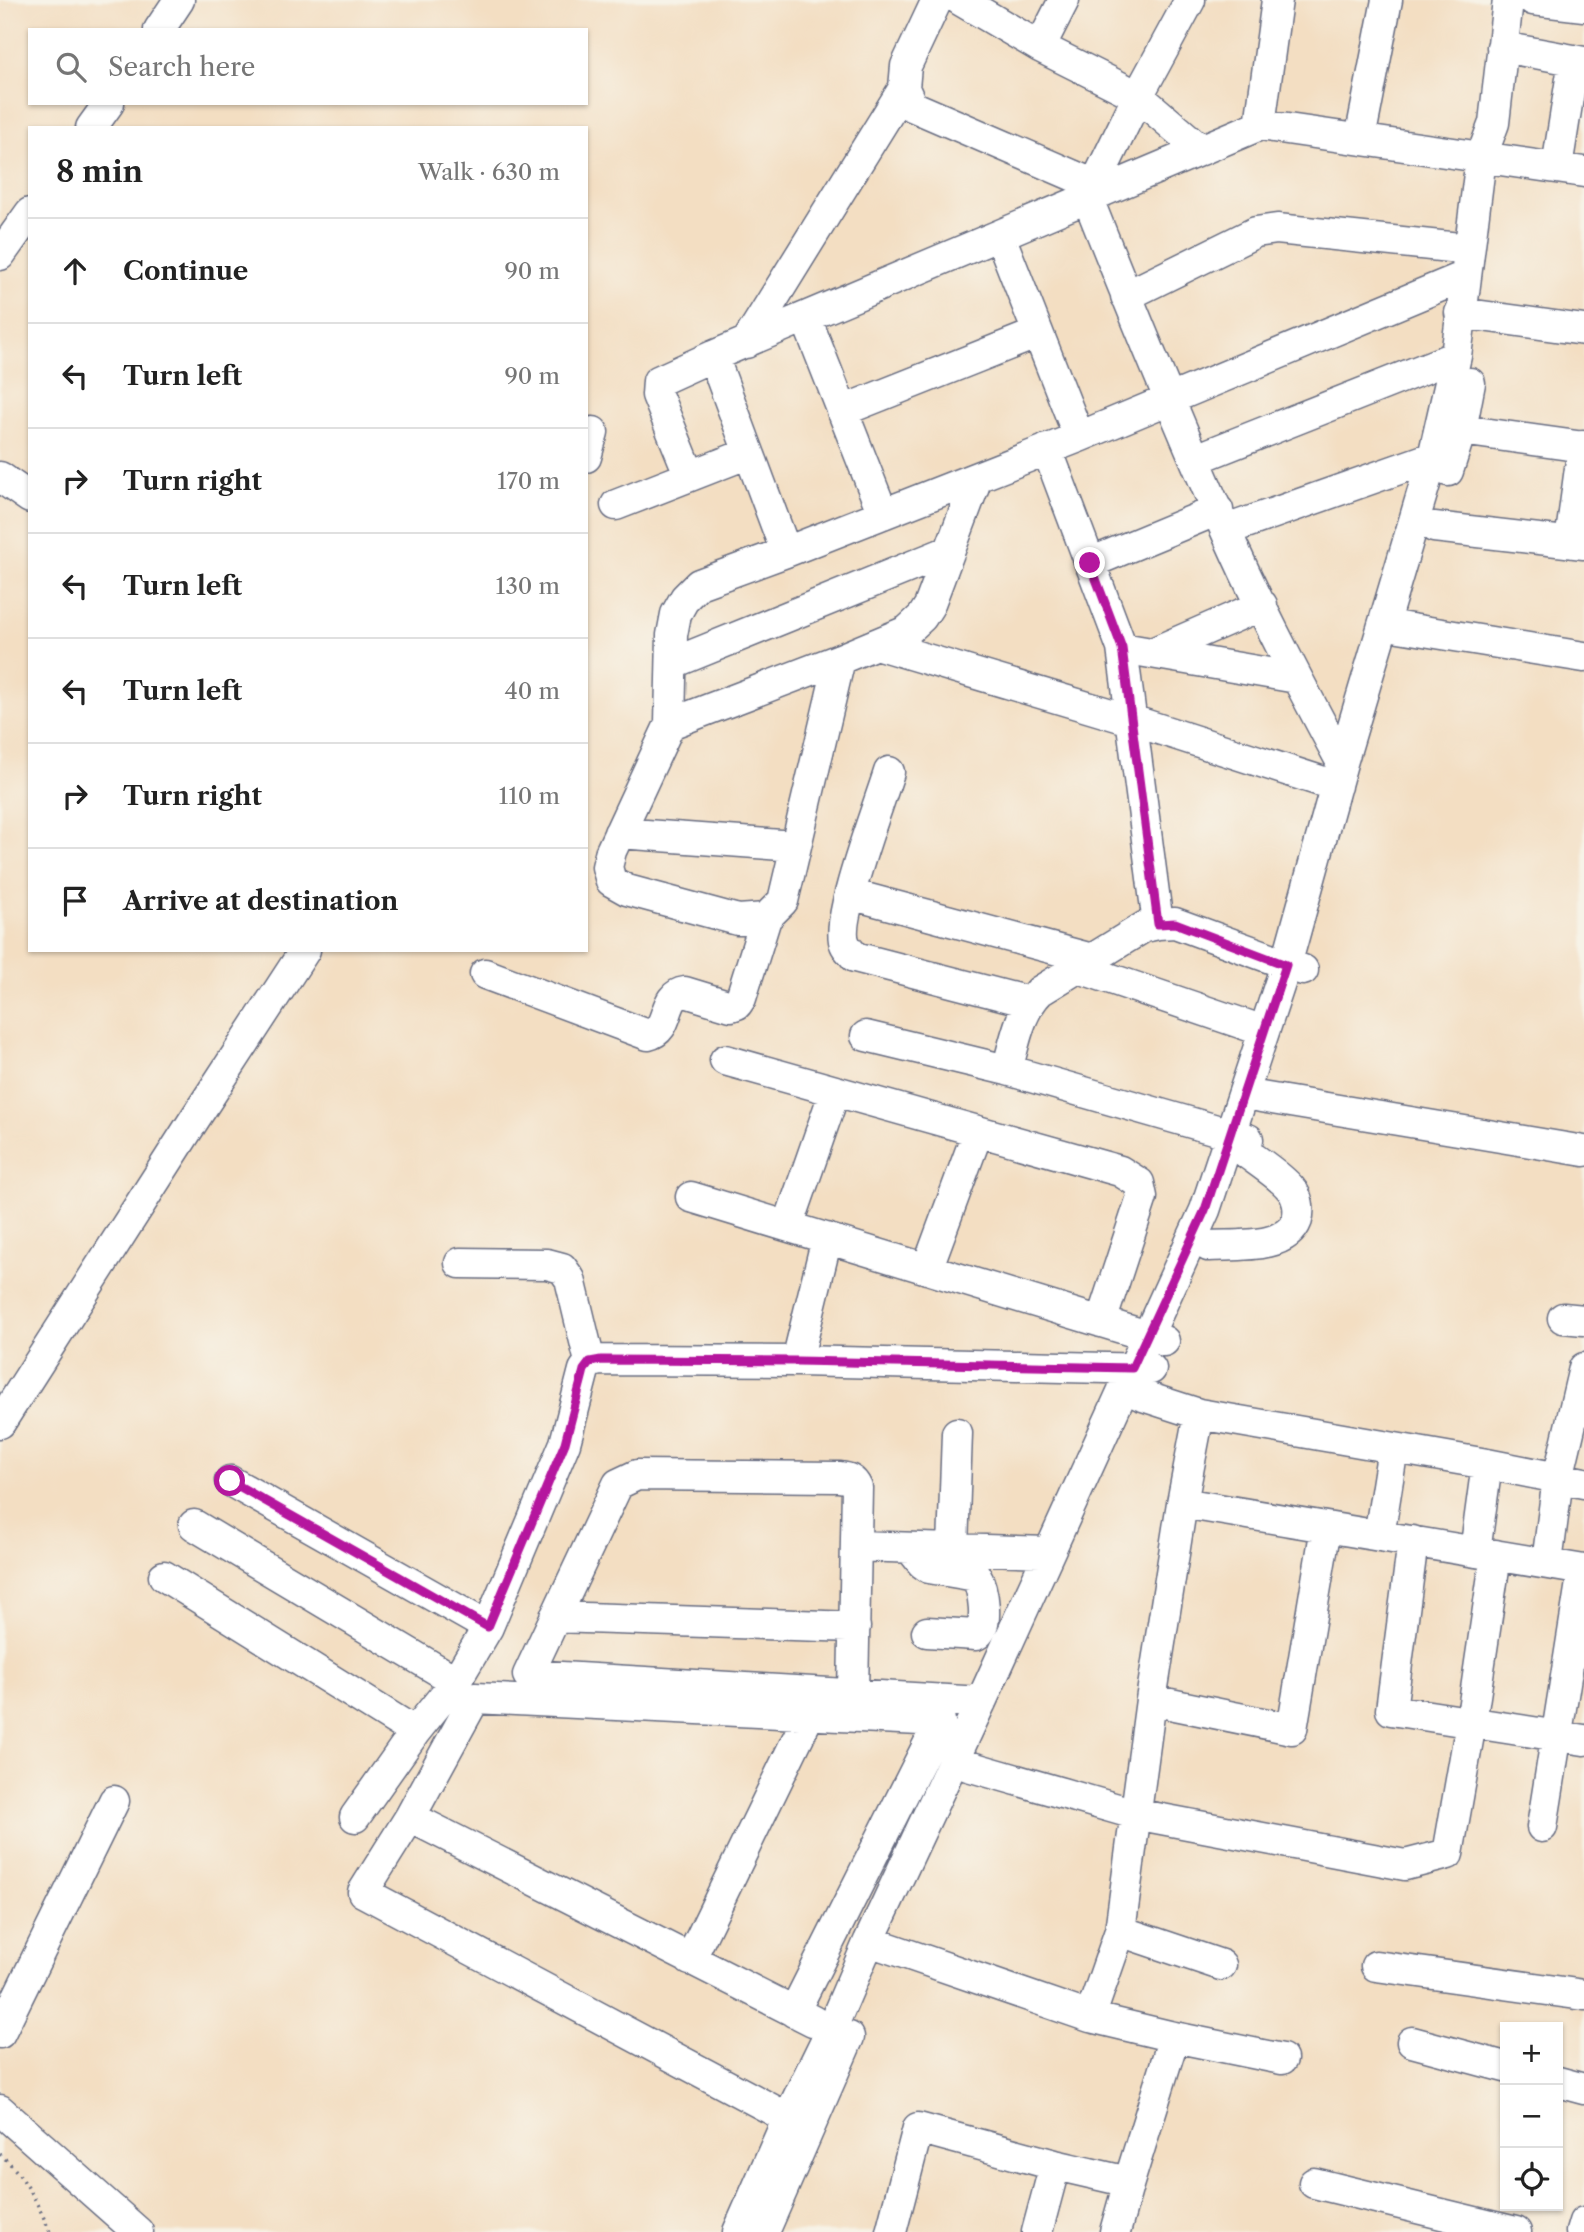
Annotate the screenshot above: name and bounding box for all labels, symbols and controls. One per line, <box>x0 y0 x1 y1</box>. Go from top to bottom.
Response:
search box <box>28 28 588 105</box>
icon: search <box>52 48 90 86</box>
text: Search here <box>108 51 255 83</box>
text: 8 min <box>56 153 143 190</box>
text: Walk · 630 m <box>418 158 560 186</box>
icon: ahead <box>56 252 94 290</box>
text: Continue <box>123 255 248 287</box>
text: 90 m <box>504 257 560 285</box>
icon: left <box>56 357 94 395</box>
text: Turn left <box>123 360 242 392</box>
text: 90 m <box>504 362 560 390</box>
icon: right <box>56 462 94 500</box>
text: Turn right <box>123 465 262 497</box>
text: 170 m <box>497 467 560 495</box>
route end <box>1074 547 1105 578</box>
icon: left <box>56 567 94 605</box>
text: Turn left <box>123 570 242 602</box>
text: 130 m <box>496 572 560 600</box>
icon: left <box>56 672 94 710</box>
text: Turn left <box>123 675 242 707</box>
text: 40 m <box>505 677 560 705</box>
icon: right <box>56 777 94 815</box>
text: Turn right <box>123 780 262 812</box>
text: 110 m <box>499 782 560 810</box>
icon: arrive <box>56 882 94 920</box>
text: Arrive at destination <box>123 885 398 917</box>
route start <box>214 1465 245 1496</box>
map controls <box>1500 2022 1563 2211</box>
button: + <box>1500 2022 1563 2085</box>
button: − <box>1500 2085 1563 2148</box>
button: locate <box>1500 2148 1563 2211</box>

